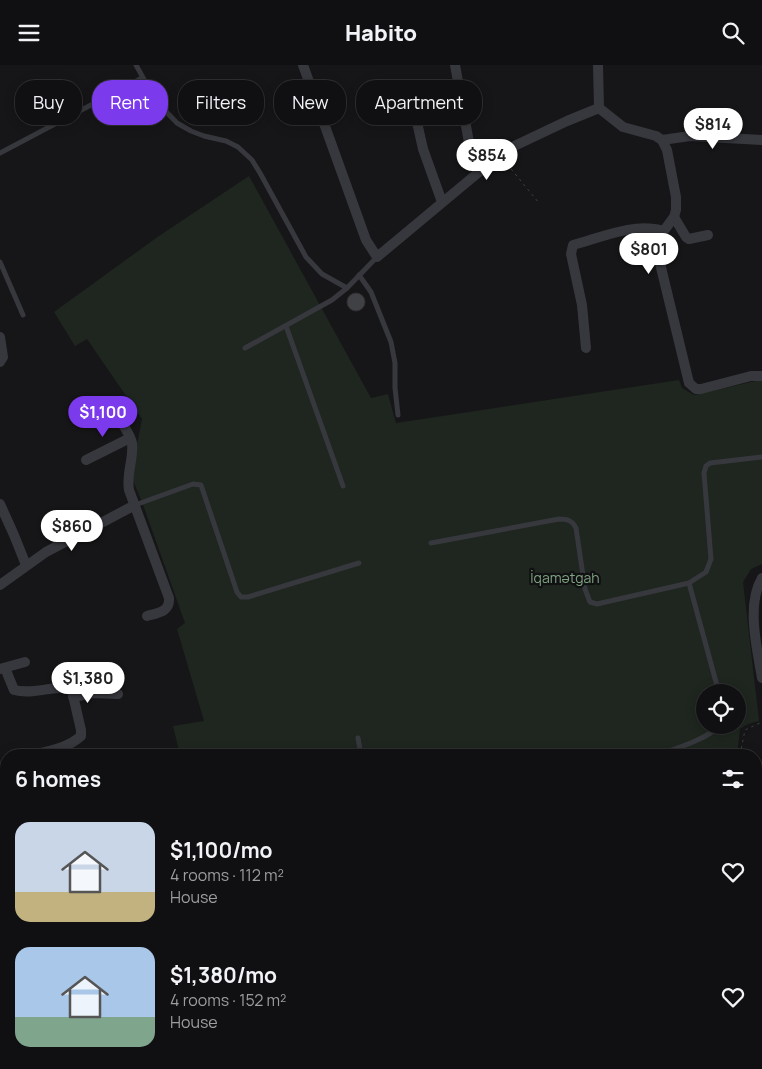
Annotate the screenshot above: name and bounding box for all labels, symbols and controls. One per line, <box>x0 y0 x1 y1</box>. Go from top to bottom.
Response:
text: Habito <box>345 18 417 48</box>
icon: menu <box>15 19 43 47</box>
icon: search <box>719 19 747 47</box>
chip: Buy <box>15 80 82 125</box>
chip: Rent <box>92 80 168 125</box>
chip: Filters <box>178 80 264 125</box>
chip: New <box>274 80 346 125</box>
chip: Apartment <box>356 80 482 125</box>
pin: $814 <box>683 107 743 150</box>
text: $814 <box>695 113 731 135</box>
pin: $854 <box>457 139 517 181</box>
text: $854 <box>468 144 506 166</box>
pin: $801 <box>619 233 679 275</box>
text: $801 <box>630 238 668 260</box>
pin: $1,100 <box>62 395 144 438</box>
text: $1,100 <box>79 401 127 423</box>
pin: $860 <box>42 509 102 552</box>
text: $860 <box>52 515 92 537</box>
park label: İqamətgah <box>530 568 600 587</box>
pin: $1,380 <box>47 661 129 704</box>
text: $1,380 <box>63 667 113 689</box>
map controls <box>696 684 746 734</box>
button: locate <box>696 684 746 734</box>
text: 6 homes <box>15 765 101 793</box>
icon: filters <box>719 765 747 793</box>
text: $1,100/mo <box>170 836 272 864</box>
icon: home <box>55 842 115 902</box>
icon: heart <box>719 858 747 886</box>
text: 4 rooms · 112 m² <box>170 864 284 886</box>
text: House <box>170 886 218 908</box>
text: $1,380/mo <box>170 961 277 989</box>
icon: home <box>55 967 115 1027</box>
icon: heart <box>719 983 747 1011</box>
text: 4 rooms · 152 m² <box>170 989 286 1011</box>
text: House <box>170 1011 218 1033</box>

